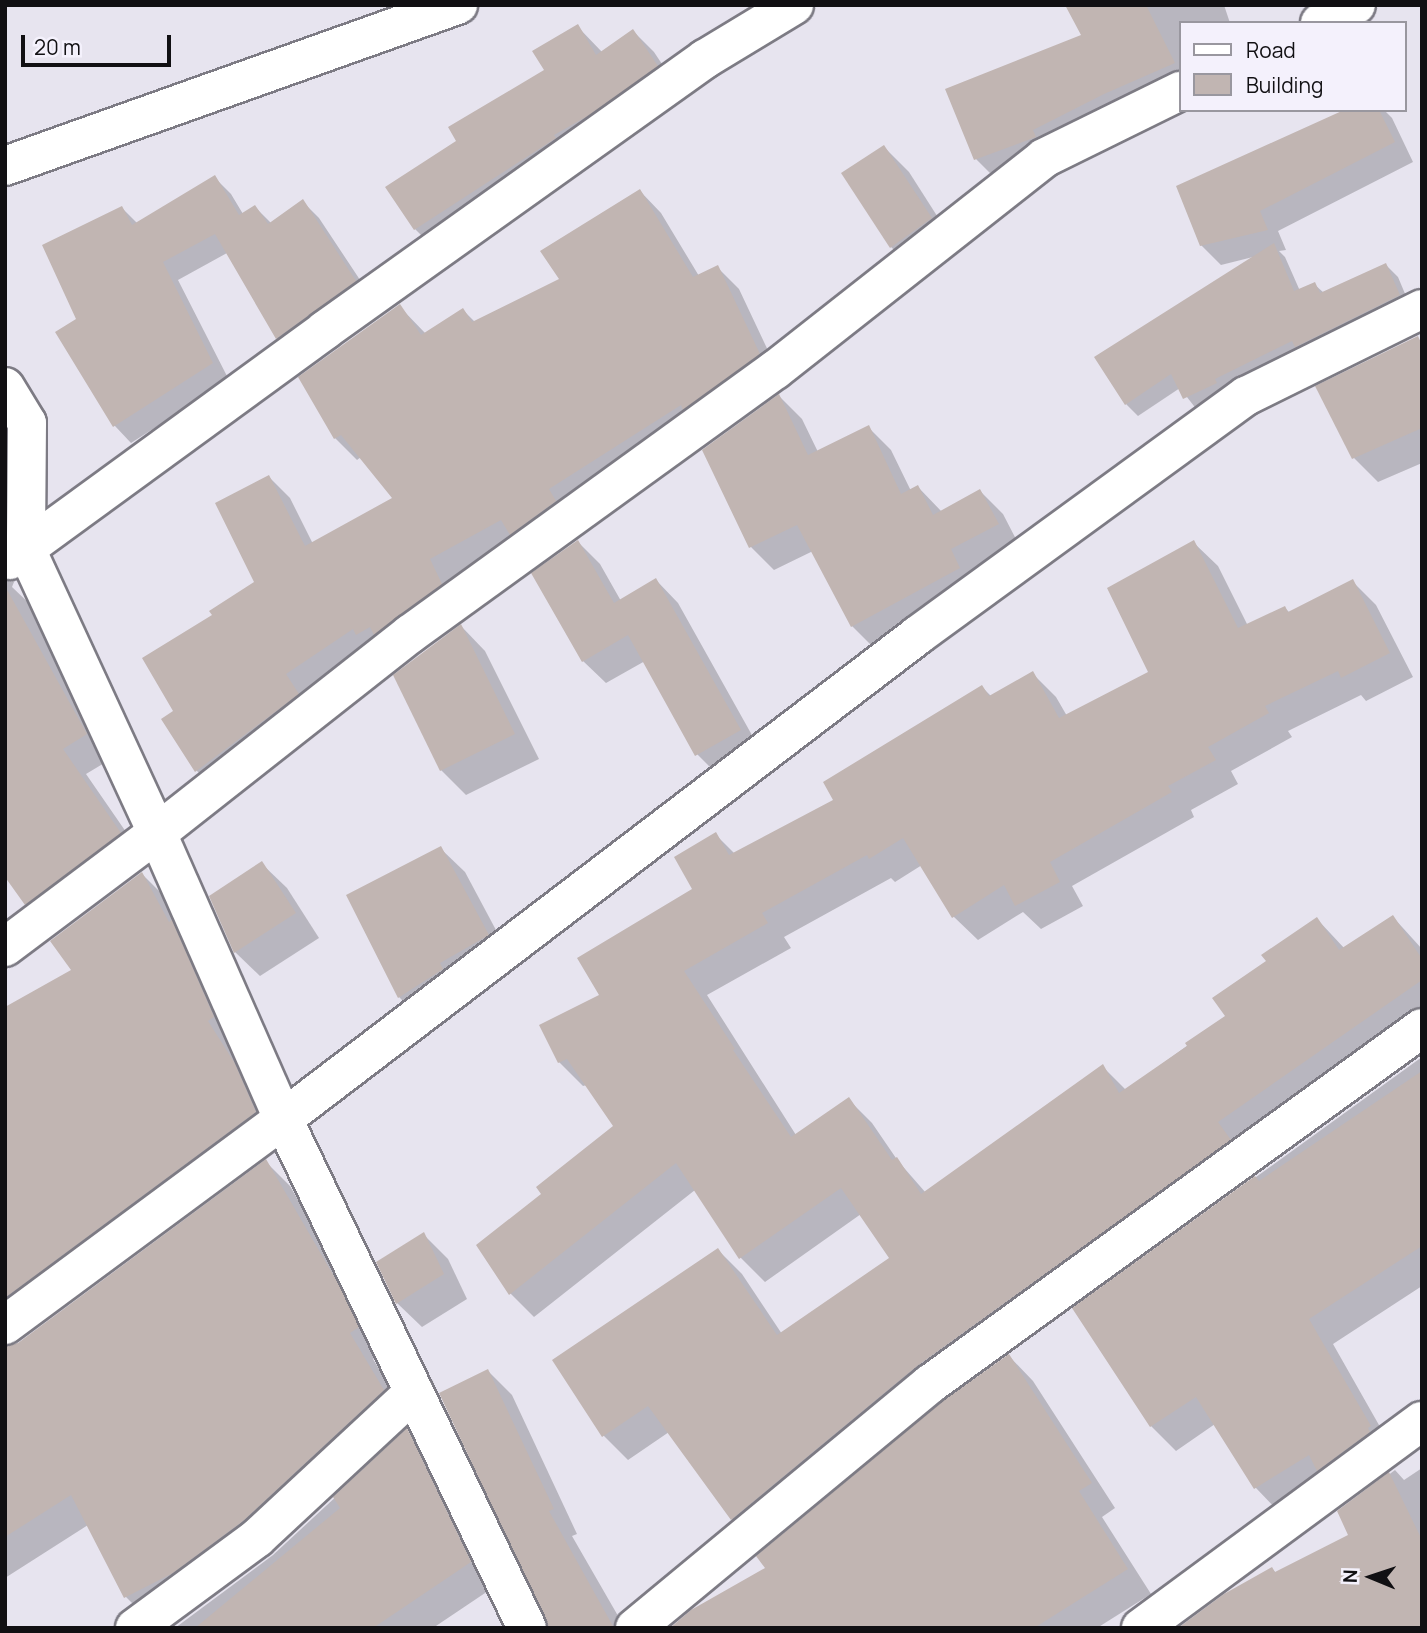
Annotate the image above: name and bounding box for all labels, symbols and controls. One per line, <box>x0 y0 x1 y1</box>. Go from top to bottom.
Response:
scale bar <box>24 21 175 65</box>
legend <box>1178 21 1406 112</box>
text: 20 m <box>34 33 81 61</box>
text: Road <box>1246 36 1296 64</box>
text: Building <box>1246 71 1323 99</box>
north arrow <box>1336 1542 1406 1612</box>
text: N <box>1337 1569 1363 1584</box>

